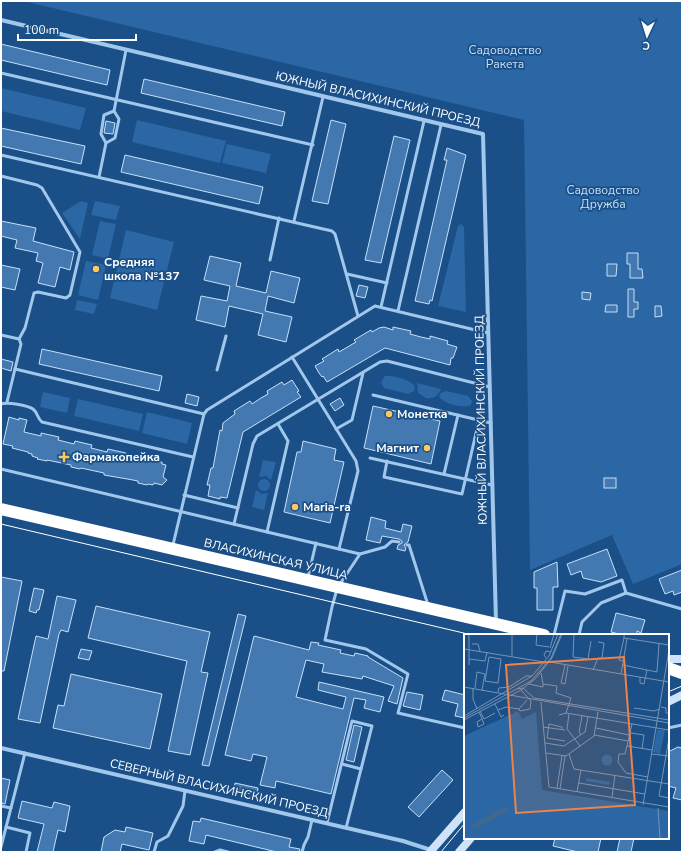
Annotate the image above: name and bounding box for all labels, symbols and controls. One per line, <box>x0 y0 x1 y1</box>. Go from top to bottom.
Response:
scale bar <box>18 16 136 42</box>
north arrow <box>627 16 667 56</box>
text: 100 m <box>24 22 59 38</box>
text: С <box>642 38 651 53</box>
park label: Садоводство Ракета <box>468 42 542 72</box>
street label: ЮЖНЫЙ ВЛАСИХИНСКИЙ ПРОЕЗД <box>274 68 483 131</box>
park label: Садоводство Дружба <box>566 182 640 212</box>
place label: Средняя школа №137 <box>104 254 180 284</box>
marker: Средняя школа №137 <box>91 264 101 274</box>
street label: ЮЖНЫЙ ВЛАСИХИНСКИЙ ПРОЕЗД <box>471 314 491 525</box>
place label: Монетка <box>397 406 448 422</box>
marker: Монетка <box>384 409 394 419</box>
place label: Магнит <box>376 440 419 456</box>
marker: Магнит <box>422 443 432 453</box>
place label: Фармакопейка <box>72 449 160 465</box>
marker: Фармакопейка <box>59 452 69 462</box>
place label: Maria-ra <box>303 499 351 515</box>
marker: Maria-ra <box>290 502 300 512</box>
street label: ВЛАСИХИНСКАЯ УЛИЦА <box>202 535 350 583</box>
inset map <box>464 634 669 839</box>
street label: СЕВЕРНЫЙ ВЛАСИХИНСКИЙ ПРОЕЗД <box>108 755 330 821</box>

